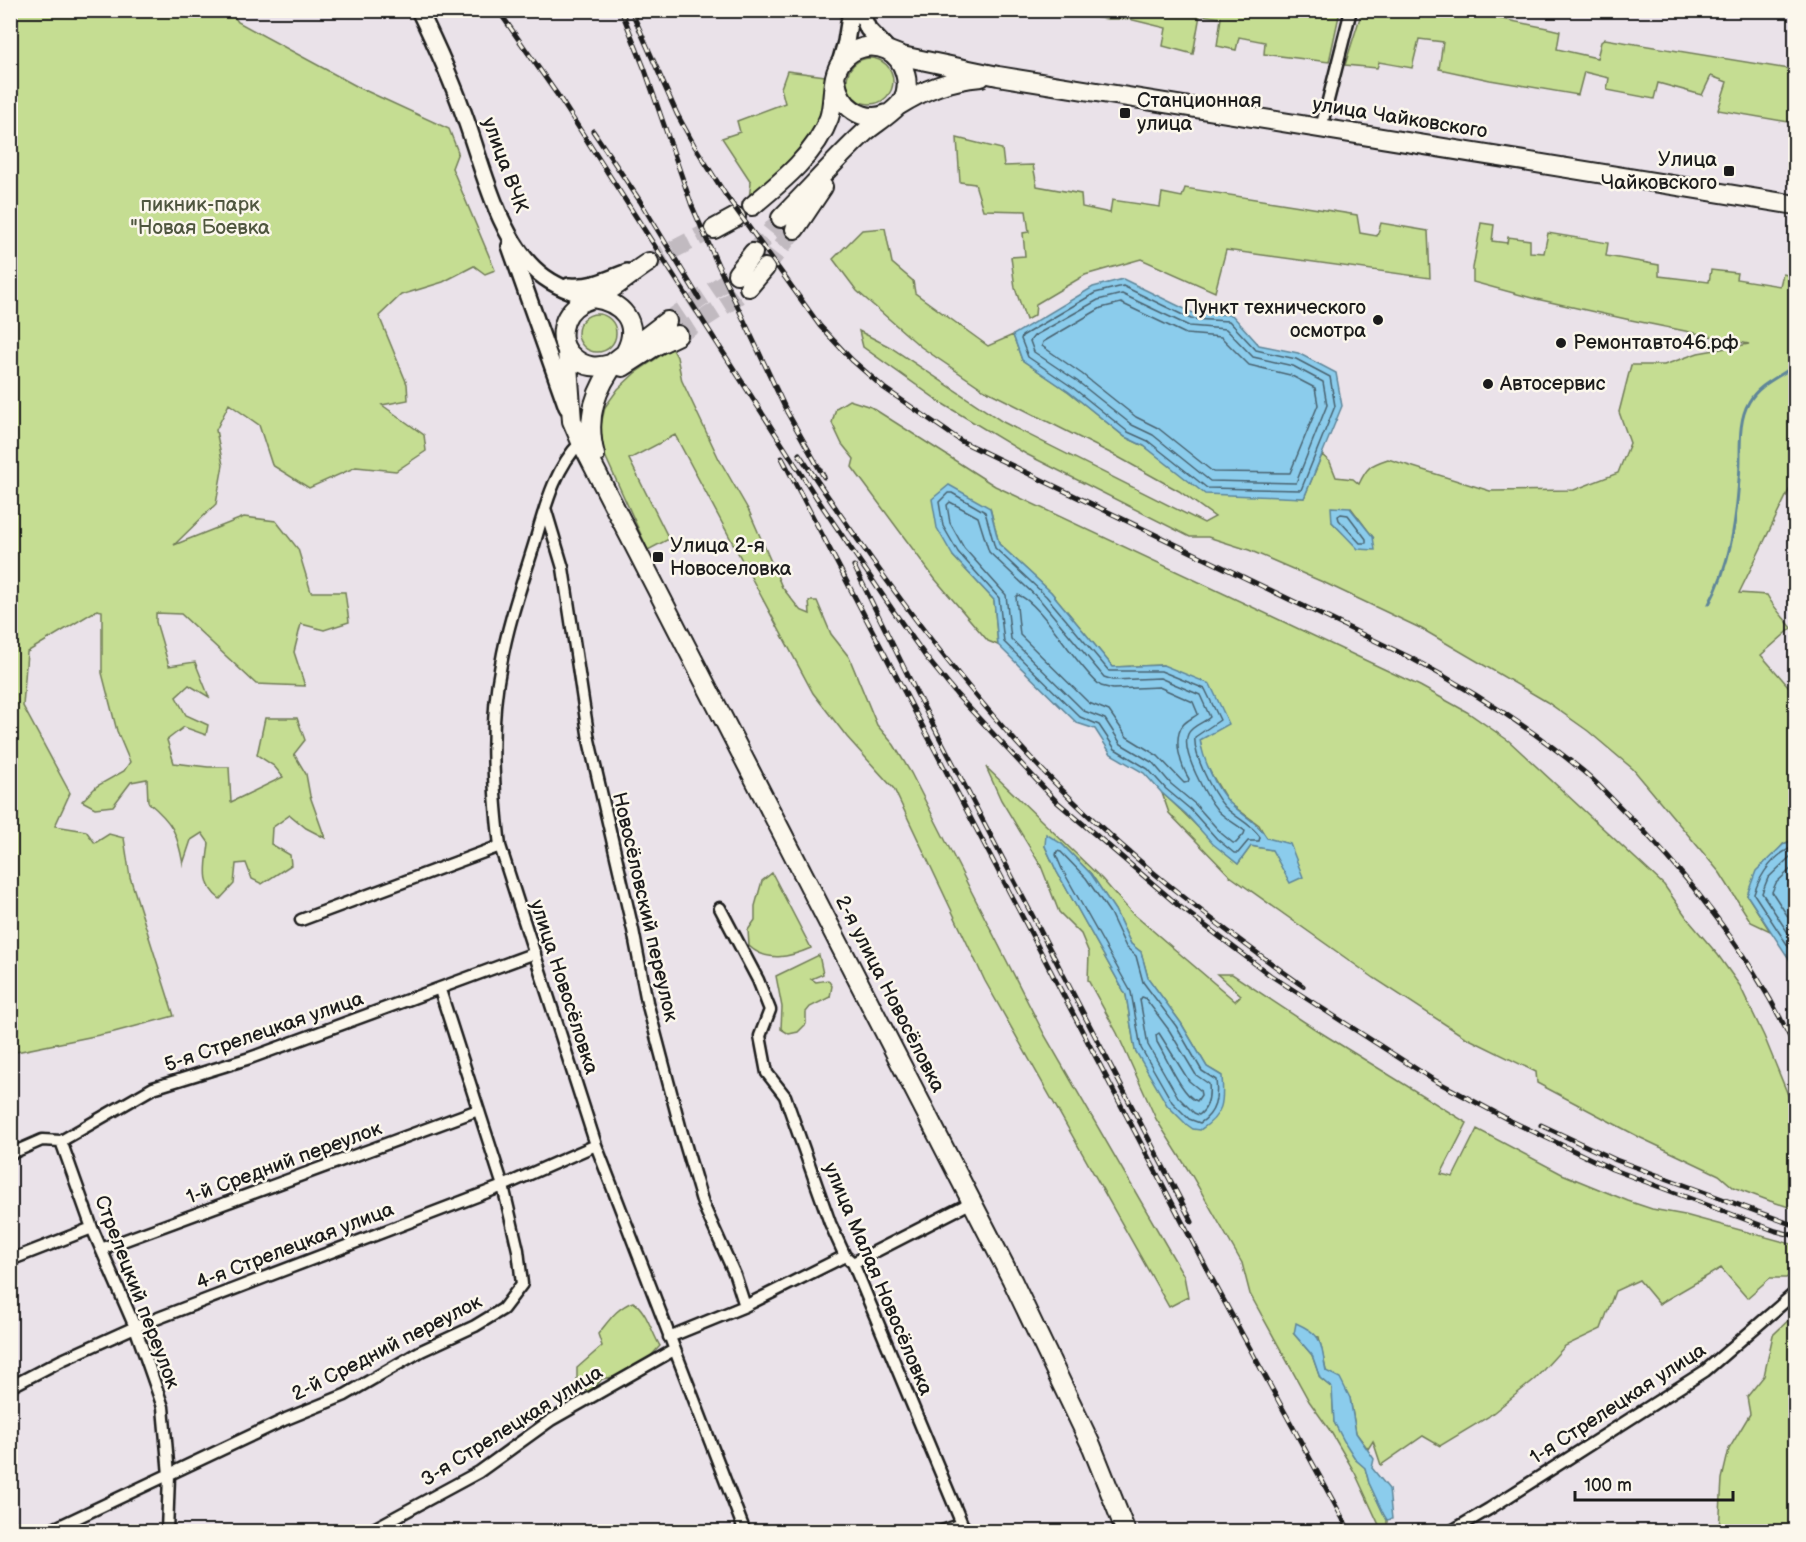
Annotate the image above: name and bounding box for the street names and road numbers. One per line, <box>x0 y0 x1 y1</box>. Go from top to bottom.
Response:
street label: улица Чайковского <box>1311 92 1489 144</box>
street label: улица ВЧК <box>477 114 533 216</box>
street label: Новосёловский переулок <box>607 790 683 1024</box>
street label: 2-я улица Новосёловка <box>830 892 950 1097</box>
street label: улица Новосёловка <box>524 897 604 1077</box>
street label: 5-я Стрелецкая улица <box>161 987 367 1077</box>
street label: 1-й Средний переулок <box>183 1116 385 1210</box>
street label: улица Малая Новосёловка <box>818 1159 938 1399</box>
street label: Стрелецкий переулок <box>89 1192 185 1392</box>
street label: 4-я Стрелецкая улица <box>193 1197 397 1295</box>
street label: 2-й Средний переулок <box>288 1289 486 1406</box>
street label: 1-я Стрелецкая улица <box>1525 1338 1711 1470</box>
street label: 3-я Стрелецкая улица <box>417 1360 607 1492</box>

